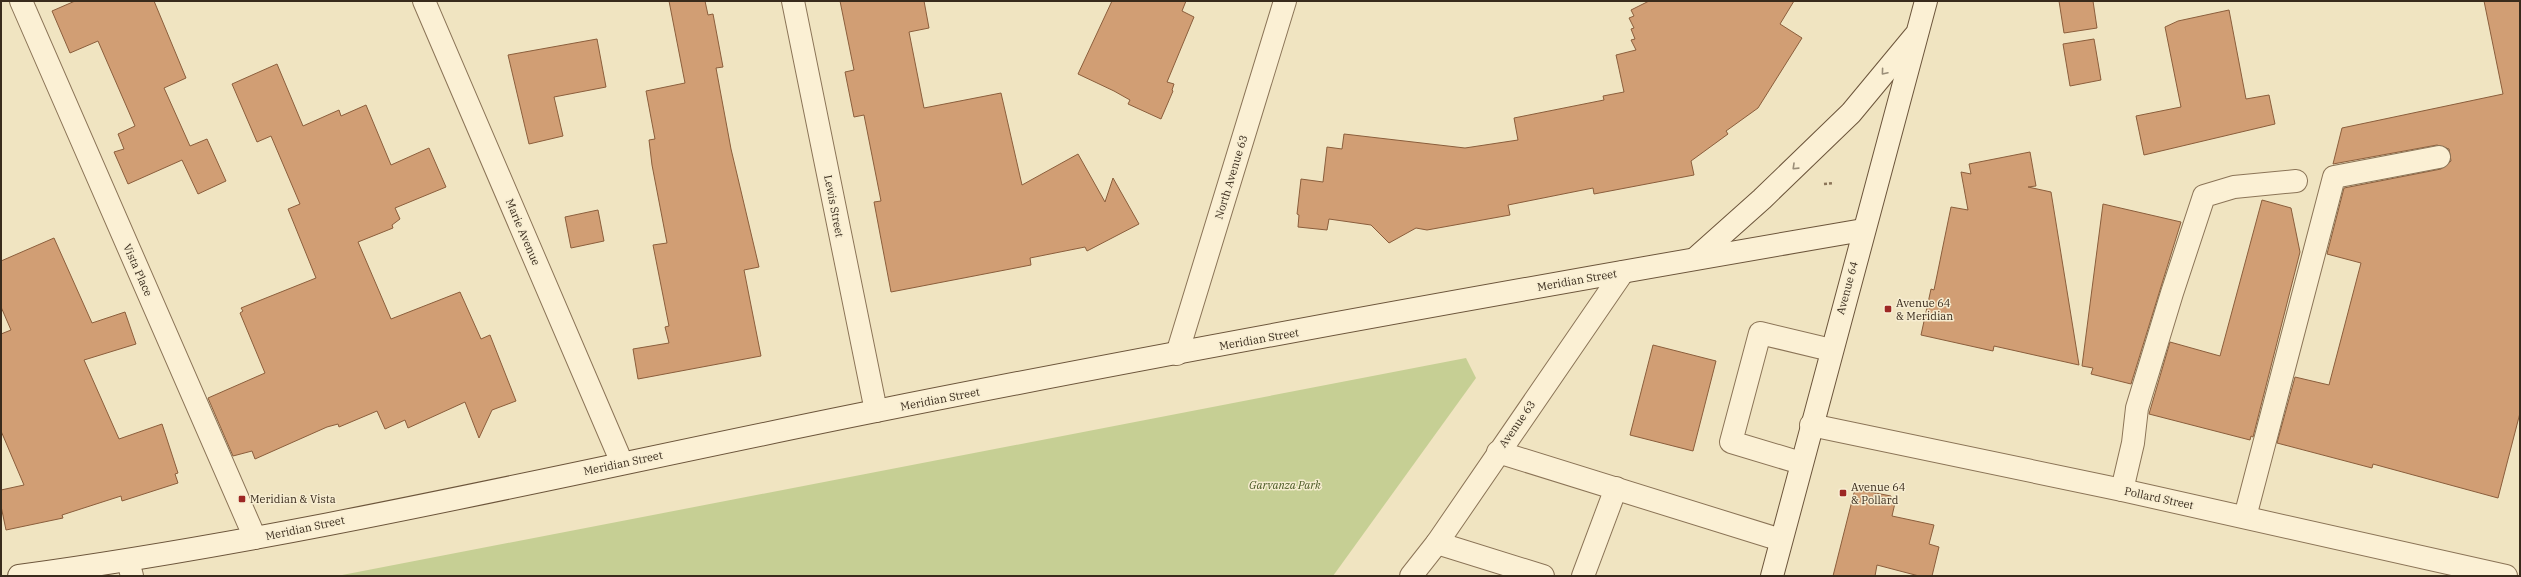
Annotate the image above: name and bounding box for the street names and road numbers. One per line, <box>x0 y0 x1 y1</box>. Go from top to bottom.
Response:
street label: North Avenue 63 <box>1212 133 1250 221</box>
street label: Lewis Street <box>821 174 847 238</box>
street label: Marie Avenue <box>503 197 543 268</box>
street label: Vista Place <box>120 242 156 298</box>
street label: Avenue 64 <box>1833 260 1861 316</box>
street label: Meridian Street <box>1536 266 1618 294</box>
street label: Meridian Street <box>1218 325 1300 353</box>
street label: Meridian Street <box>899 384 981 414</box>
street label: Avenue 63 <box>1496 398 1538 450</box>
street label: Meridian Street <box>582 448 664 478</box>
street label: Pollard Street <box>2123 484 2195 512</box>
street label: Meridian Street <box>264 513 346 543</box>

